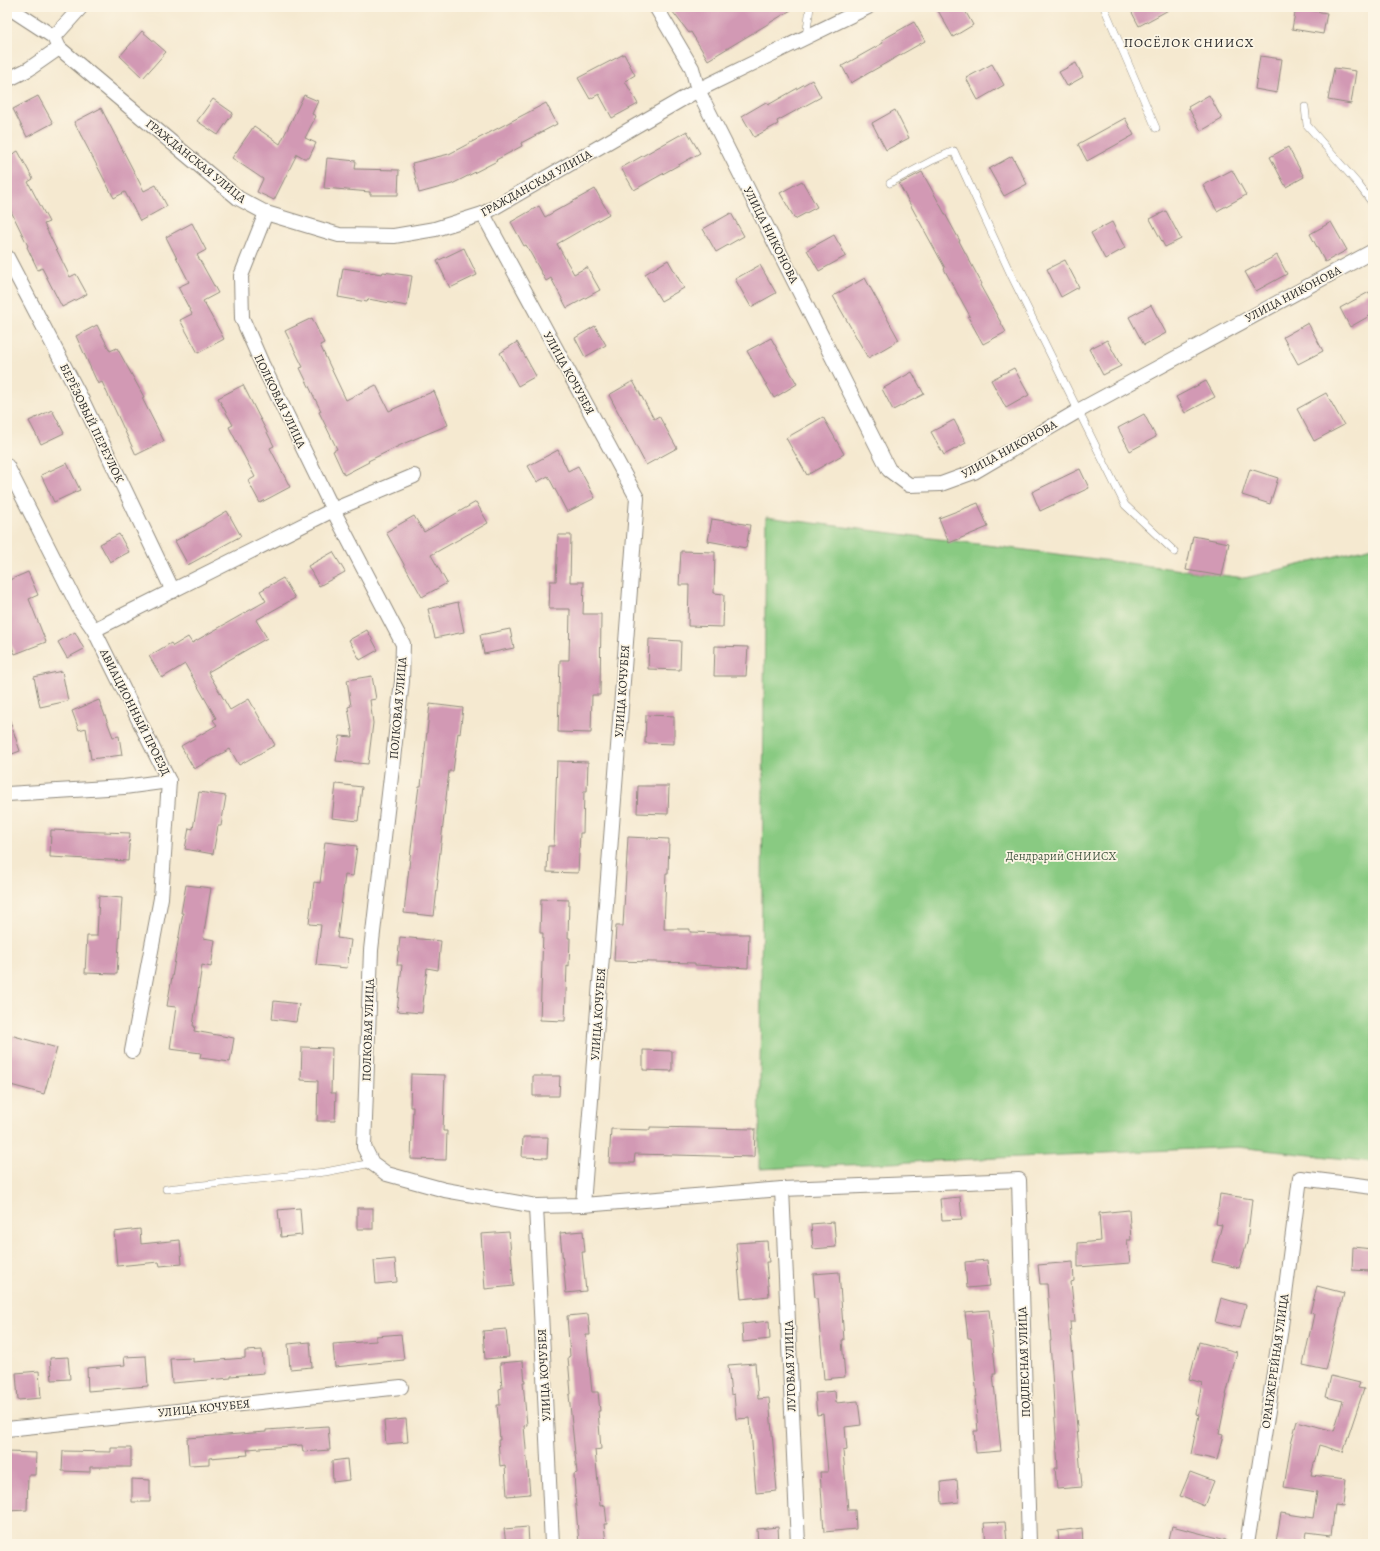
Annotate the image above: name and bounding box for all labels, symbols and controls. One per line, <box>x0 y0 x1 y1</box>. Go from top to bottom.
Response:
district label: ПОСЁЛОК СНИИСХ <box>1124 34 1254 51</box>
street label: ГРАЖДАНСКАЯ УЛИЦА <box>143 116 250 207</box>
street label: ГРАЖДАНСКАЯ УЛИЦА <box>478 145 595 220</box>
street label: УЛИЦА НИКОНОВА <box>740 184 803 287</box>
street label: УЛИЦА НИКОНОВА <box>1242 261 1345 326</box>
street label: УЛИЦА КОЧУБЕЯ <box>540 329 598 417</box>
street label: ПОЛКОВАЯ УЛИЦА <box>250 351 310 452</box>
street label: БЕРЁЗОВЫЙ ПЕРЕУЛОК <box>56 361 128 486</box>
street label: УЛИЦА НИКОНОВА <box>959 416 1060 482</box>
street label: УЛИЦА КОЧУБЕЯ <box>611 644 633 738</box>
street label: АВИАЦИОННЫЙ ПРОЕЗД <box>96 645 174 778</box>
street label: ПОЛКОВАЯ УЛИЦА <box>386 655 411 760</box>
park label: Дендрарий СНИИСХ <box>1006 848 1116 864</box>
street label: УЛИЦА КОЧУБЕЯ <box>587 967 609 1061</box>
street label: ПОЛКОВАЯ УЛИЦА <box>358 977 378 1082</box>
street label: ОРАНЖЕРЕЙНАЯ УЛИЦА <box>1258 1292 1293 1429</box>
street label: ПОДЛЕСНАЯ УЛИЦА <box>1014 1305 1034 1418</box>
street label: ЛУГОВАЯ УЛИЦА <box>780 1319 800 1412</box>
street label: УЛИЦА КОЧУБЕЯ <box>534 1328 554 1422</box>
street label: УЛИЦА КОЧУБЕЯ <box>157 1395 251 1421</box>

